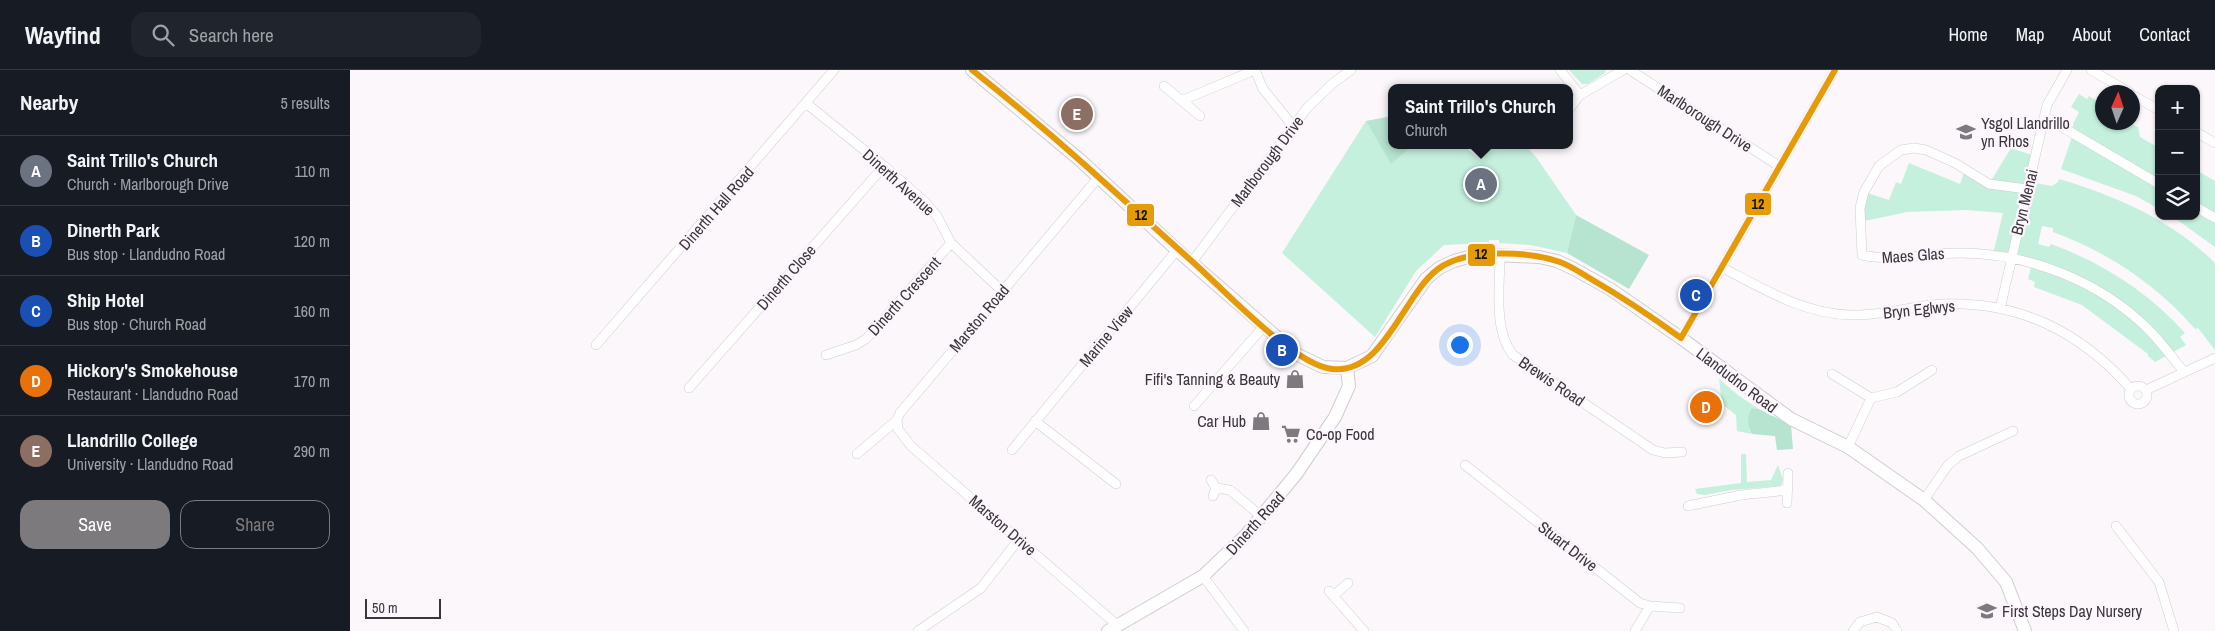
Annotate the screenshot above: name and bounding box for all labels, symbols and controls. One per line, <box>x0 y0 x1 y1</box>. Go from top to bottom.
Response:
search box <box>131 12 481 57</box>
text: Wayfind <box>25 19 101 51</box>
icon: search <box>149 21 177 49</box>
text: Search here <box>189 22 274 48</box>
text: Home <box>1948 22 1988 47</box>
text: Map <box>2016 22 2045 47</box>
text: About <box>2073 22 2111 47</box>
text: Contact <box>2139 22 2190 47</box>
street label: Marlborough Drive <box>1653 79 1757 157</box>
popup <box>1388 84 1573 149</box>
north arrow <box>2095 85 2140 130</box>
map controls <box>2155 85 2200 220</box>
button: + <box>2155 85 2200 130</box>
text: Nearby <box>20 88 78 117</box>
text: 5 results <box>280 92 330 114</box>
text: Saint Trillo's Church <box>1405 93 1556 119</box>
pin: E <box>1061 95 1093 133</box>
street label: Marlborough Drive <box>1226 111 1308 211</box>
place label: Ysgol Llandrillo yn Rhos <box>1981 112 2070 152</box>
text: Church <box>1405 119 1447 141</box>
school or university icon: Ysgol Llandrillo yn Rhos <box>1955 121 1977 143</box>
button: − <box>2155 130 2200 175</box>
street label: Dinerth Avenue <box>858 144 940 220</box>
text: Saint Trillo's Church <box>67 147 218 173</box>
text: A <box>31 160 41 182</box>
text: 110 m <box>294 160 330 182</box>
street label: Dinerth Hall Road <box>673 161 759 255</box>
pin: A <box>1465 165 1497 203</box>
street label: Bryn Menai <box>2005 167 2043 237</box>
text: Church · Marlborough Drive <box>67 173 229 195</box>
button: layers <box>2155 175 2200 220</box>
line badge: 12 <box>1744 192 1772 216</box>
text: 12 <box>1752 195 1764 213</box>
line badge: 12 <box>1126 203 1155 227</box>
text: 12 <box>1135 206 1147 224</box>
text: Dinerth Park <box>67 217 160 243</box>
text: B <box>31 230 41 252</box>
text: 120 m <box>294 230 330 252</box>
street label: Dinerth Close <box>751 240 821 314</box>
street label: Maes Glas <box>1881 242 1945 268</box>
text: Bus stop · Llandudno Road <box>67 243 225 265</box>
line badge: 12 <box>1467 243 1496 267</box>
text: 12 <box>1475 245 1487 263</box>
street label: Dinerth Crescent <box>863 252 946 340</box>
pin: C <box>1680 276 1712 314</box>
street label: Marston Road <box>944 279 1014 357</box>
text: Ship Hotel <box>67 287 144 313</box>
street label: Bryn Eglwys <box>1882 294 1956 324</box>
text: C <box>31 300 41 322</box>
text: 160 m <box>294 300 330 322</box>
street label: Marine View <box>1074 300 1138 371</box>
text: Bus stop · Church Road <box>67 313 206 335</box>
pin: B <box>1266 331 1298 369</box>
your location <box>1447 332 1473 358</box>
street label: Llandudno Road <box>1692 342 1782 418</box>
street label: Brewis Road <box>1515 351 1589 411</box>
text: Hickory's Smokehouse <box>67 357 238 383</box>
place label: Fifi's Tanning & Beauty <box>1145 368 1280 390</box>
shop icon: Fifi's Tanning & Beauty <box>1284 368 1306 390</box>
text: D <box>31 370 41 392</box>
text: 170 m <box>294 370 330 392</box>
text: Restaurant · Llandudno Road <box>67 383 238 405</box>
pin: D <box>1690 388 1722 426</box>
place label: Car Hub <box>1197 410 1246 432</box>
shop icon: Car Hub <box>1250 410 1272 432</box>
supermarket icon: Co-op Food <box>1280 423 1302 445</box>
place label: Co-op Food <box>1306 423 1375 445</box>
text: Llandrillo College <box>67 427 198 453</box>
text: E <box>32 440 40 462</box>
text: 290 m <box>294 440 330 462</box>
text: University · Llandudno Road <box>67 453 233 475</box>
street label: Dinerth Road <box>1221 487 1289 559</box>
street label: Marston Drive <box>965 490 1041 560</box>
button: Save <box>20 500 170 549</box>
button: Share <box>180 500 330 549</box>
street label: Stuart Drive <box>1534 516 1602 576</box>
scale bar <box>365 596 441 619</box>
text: 50 m <box>372 599 398 617</box>
school or university icon: First Steps Day Nursery <box>1976 600 1998 622</box>
place label: First Steps Day Nursery <box>2002 600 2142 622</box>

